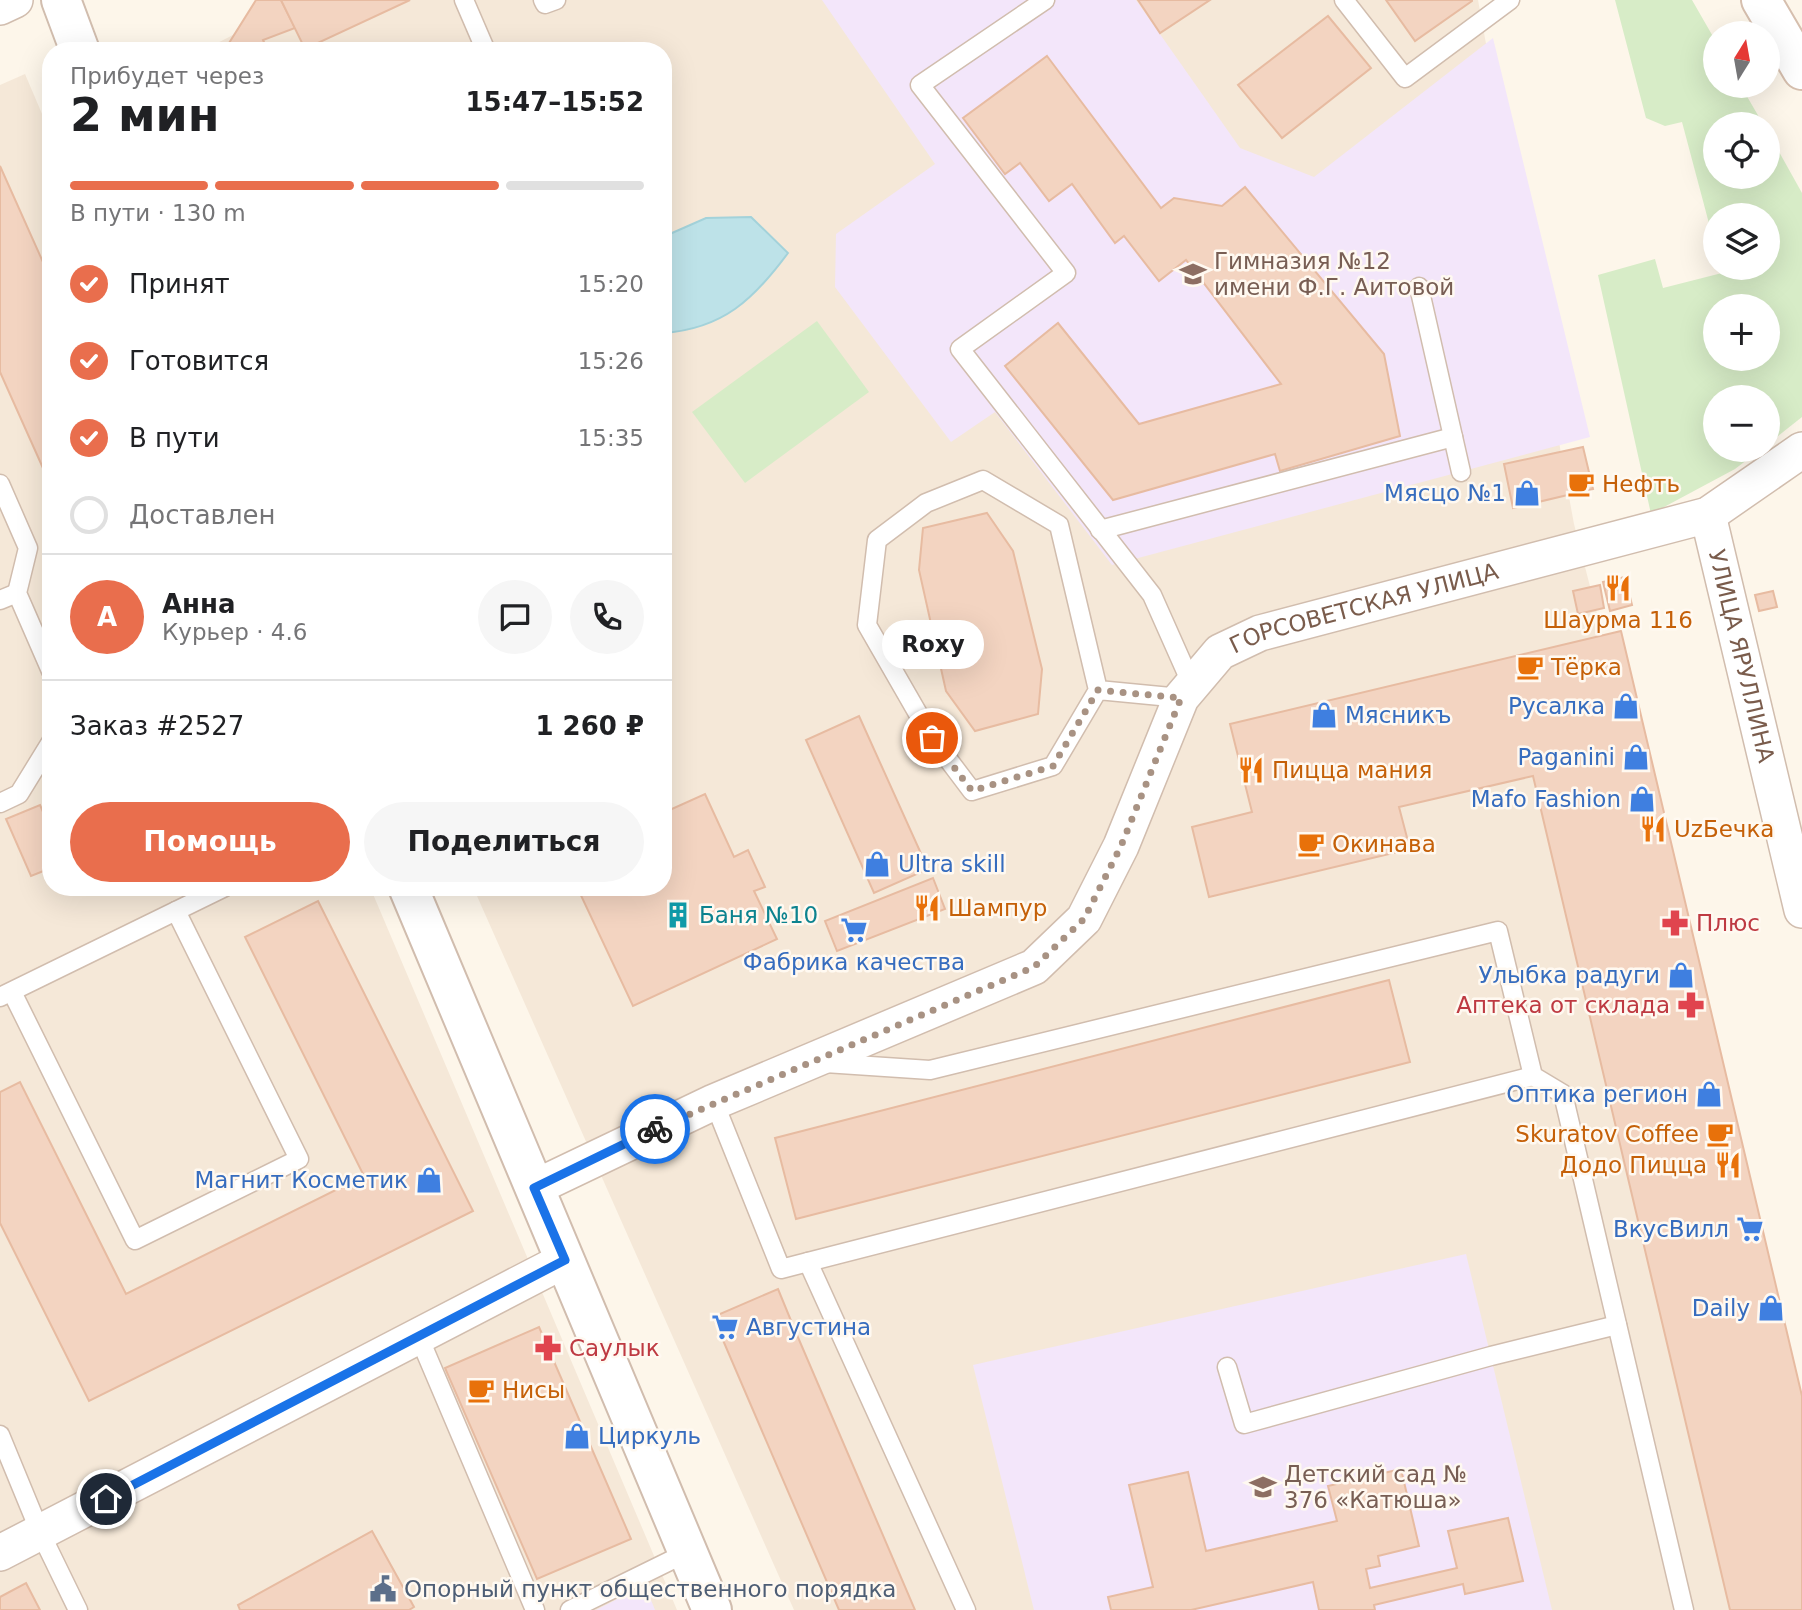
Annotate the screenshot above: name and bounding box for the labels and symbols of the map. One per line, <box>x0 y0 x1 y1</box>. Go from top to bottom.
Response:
north arrow <box>1703 21 1780 98</box>
place label: Гимназия №12 имени Ф.Г. Аитовой <box>1214 248 1454 300</box>
school or university icon: Гимназия №12 имени Ф.Г. Аитовой <box>1178 259 1208 289</box>
cafe icon: Нефть <box>1566 469 1596 499</box>
place label: Нефть <box>1602 471 1680 497</box>
shop icon: Мясцо №1 <box>1512 478 1542 508</box>
place label: Мясцо №1 <box>1384 480 1506 506</box>
street label: УЛИЦА ЯРУЛЛИНА <box>1704 547 1780 765</box>
street label: ГОРСОВЕТСКАЯ УЛИЦА <box>1225 558 1501 659</box>
restaurant icon: Шаурма 116 <box>1603 573 1633 603</box>
place label: Шаурма 116 <box>1543 607 1693 633</box>
callout: Roxy <box>881 619 983 668</box>
cafe icon: Тёрка <box>1515 652 1545 682</box>
place label: Тёрка <box>1550 654 1622 680</box>
shop icon: Русалка <box>1611 691 1641 721</box>
place label: Русалка <box>1508 693 1605 719</box>
shop icon: Мясникъ <box>1309 700 1339 730</box>
place label: Мясникъ <box>1345 702 1451 728</box>
pin <box>902 708 962 768</box>
shop icon: Paganini <box>1621 742 1651 772</box>
place label: Paganini <box>1517 744 1615 770</box>
restaurant icon: Пицца мания <box>1236 755 1266 785</box>
place label: Пицца мания <box>1272 757 1432 783</box>
shop icon: Mafo Fashion <box>1627 784 1657 814</box>
place label: Mafo Fashion <box>1471 786 1621 812</box>
restaurant icon: UzБечка <box>1638 814 1668 844</box>
place label: UzБечка <box>1674 816 1774 842</box>
cafe icon: Окинава <box>1296 829 1326 859</box>
place label: Окинава <box>1332 831 1436 857</box>
shop icon: Ultra skill <box>862 849 892 879</box>
place label: Ultra skill <box>898 851 1006 877</box>
restaurant icon: Шампур <box>912 893 942 923</box>
place label: Шампур <box>948 895 1047 921</box>
building icon: Баня №10 <box>663 900 693 930</box>
place label: Баня №10 <box>699 902 818 928</box>
pharmacy icon: Плюс <box>1660 908 1690 938</box>
place label: Плюс <box>1696 910 1760 936</box>
supermarket icon: Фабрика качества <box>839 915 869 945</box>
place label: Фабрика качества <box>743 949 965 975</box>
shop icon: Улыбка радуги <box>1666 960 1696 990</box>
place label: Улыбка радуги <box>1478 962 1660 988</box>
pharmacy icon: Аптека от склада <box>1676 990 1706 1020</box>
place label: Аптека от склада <box>1456 992 1670 1018</box>
shop icon: Оптика регион <box>1694 1079 1724 1109</box>
place label: Оптика регион <box>1506 1081 1688 1107</box>
courier <box>620 1094 690 1164</box>
cafe icon: Skuratov Coffee <box>1705 1119 1735 1149</box>
place label: Skuratov Coffee <box>1515 1121 1699 1147</box>
restaurant icon: Додо Пицца <box>1713 1150 1743 1180</box>
place label: Додо Пицца <box>1560 1152 1707 1178</box>
shop icon: Магнит Косметик <box>414 1165 444 1195</box>
place label: Магнит Косметик <box>194 1167 408 1193</box>
supermarket icon: ВкусВилл <box>1735 1214 1765 1244</box>
place label: ВкусВилл <box>1613 1216 1729 1242</box>
shop icon: Daily <box>1756 1293 1786 1323</box>
place label: Daily <box>1692 1295 1750 1321</box>
supermarket icon: Августина <box>710 1312 740 1342</box>
place label: Августина <box>746 1314 871 1340</box>
pharmacy icon: Саулык <box>533 1333 563 1363</box>
place label: Саулык <box>569 1335 660 1361</box>
cafe icon: Нисы <box>466 1375 496 1405</box>
place label: Нисы <box>502 1377 565 1403</box>
shop icon: Циркуль <box>562 1421 592 1451</box>
place label: Циркуль <box>598 1423 701 1449</box>
place label: Детский сад № 376 «Катюша» <box>1284 1461 1467 1513</box>
pin <box>76 1469 136 1529</box>
school or university icon: Детский сад № 376 «Катюша» <box>1248 1472 1278 1502</box>
public building icon: Опорный пункт общественного порядка <box>368 1574 398 1604</box>
place label: Опорный пункт общественного порядка <box>404 1576 896 1602</box>

